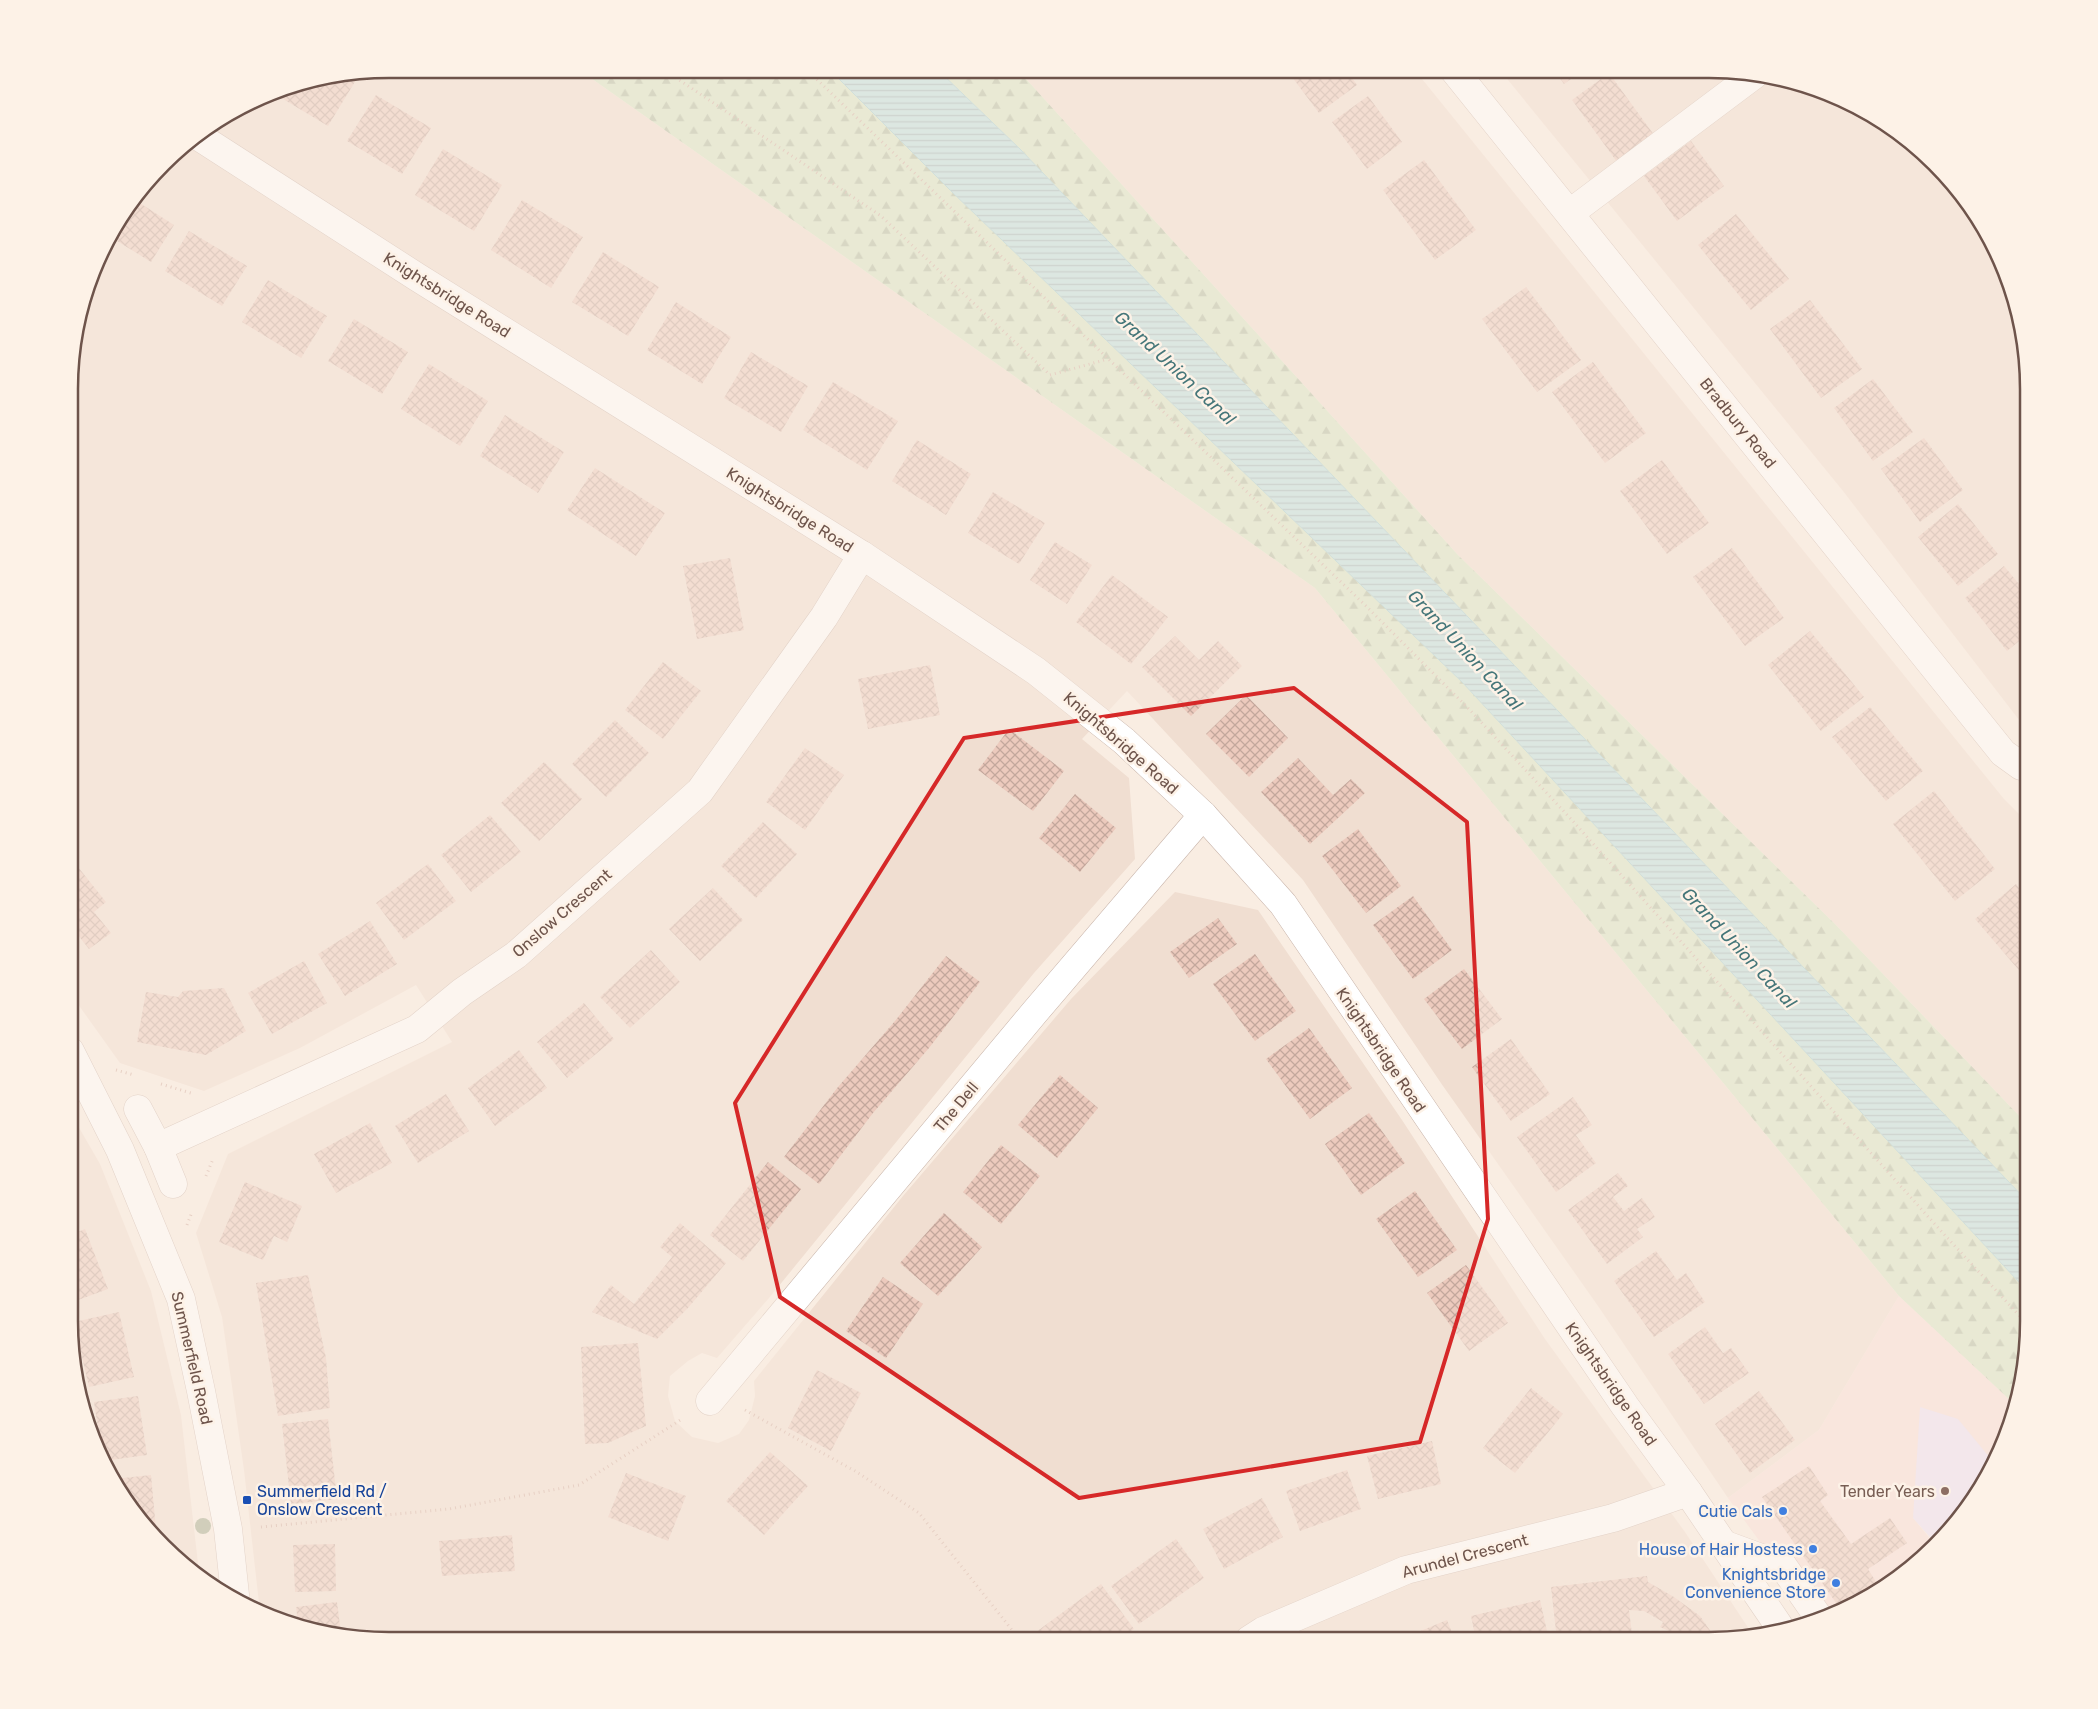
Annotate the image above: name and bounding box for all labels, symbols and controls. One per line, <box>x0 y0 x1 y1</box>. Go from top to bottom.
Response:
street label: Knightsbridge Road <box>380 248 514 342</box>
water label: Grand Union Canal <box>1110 306 1241 430</box>
street label: Bradbury Road <box>1696 374 1780 472</box>
street label: Knightsbridge Road <box>723 463 857 557</box>
water label: Grand Union Canal <box>1403 585 1527 716</box>
street label: Knightsbridge Road <box>1060 688 1182 798</box>
street label: Onslow Crescent <box>508 865 616 961</box>
water label: Grand Union Canal <box>1677 883 1801 1014</box>
street label: Knightsbridge Road <box>1332 984 1430 1116</box>
street label: The Dell <box>930 1078 982 1136</box>
street label: Summerfield Road <box>167 1290 217 1426</box>
street label: Knightsbridge Road <box>1561 1319 1661 1449</box>
place label: Summerfield Rd / Onslow Crescent <box>257 1482 387 1519</box>
place label: Tender Years <box>1840 1482 1935 1501</box>
marker: Tender Years <box>1939 1485 1951 1497</box>
marker: Summerfield Rd / Onslow Crescent <box>241 1494 253 1506</box>
place label: Cutie Cals <box>1698 1502 1773 1521</box>
marker: Cutie Cals <box>1777 1505 1789 1517</box>
street label: Arundel Crescent <box>1400 1530 1530 1582</box>
place label: House of Hair Hostess <box>1639 1540 1803 1559</box>
marker: House of Hair Hostess <box>1807 1543 1819 1555</box>
place label: Knightsbridge Convenience Store <box>1685 1565 1826 1602</box>
marker: Knightsbridge Convenience Store <box>1830 1577 1842 1589</box>

